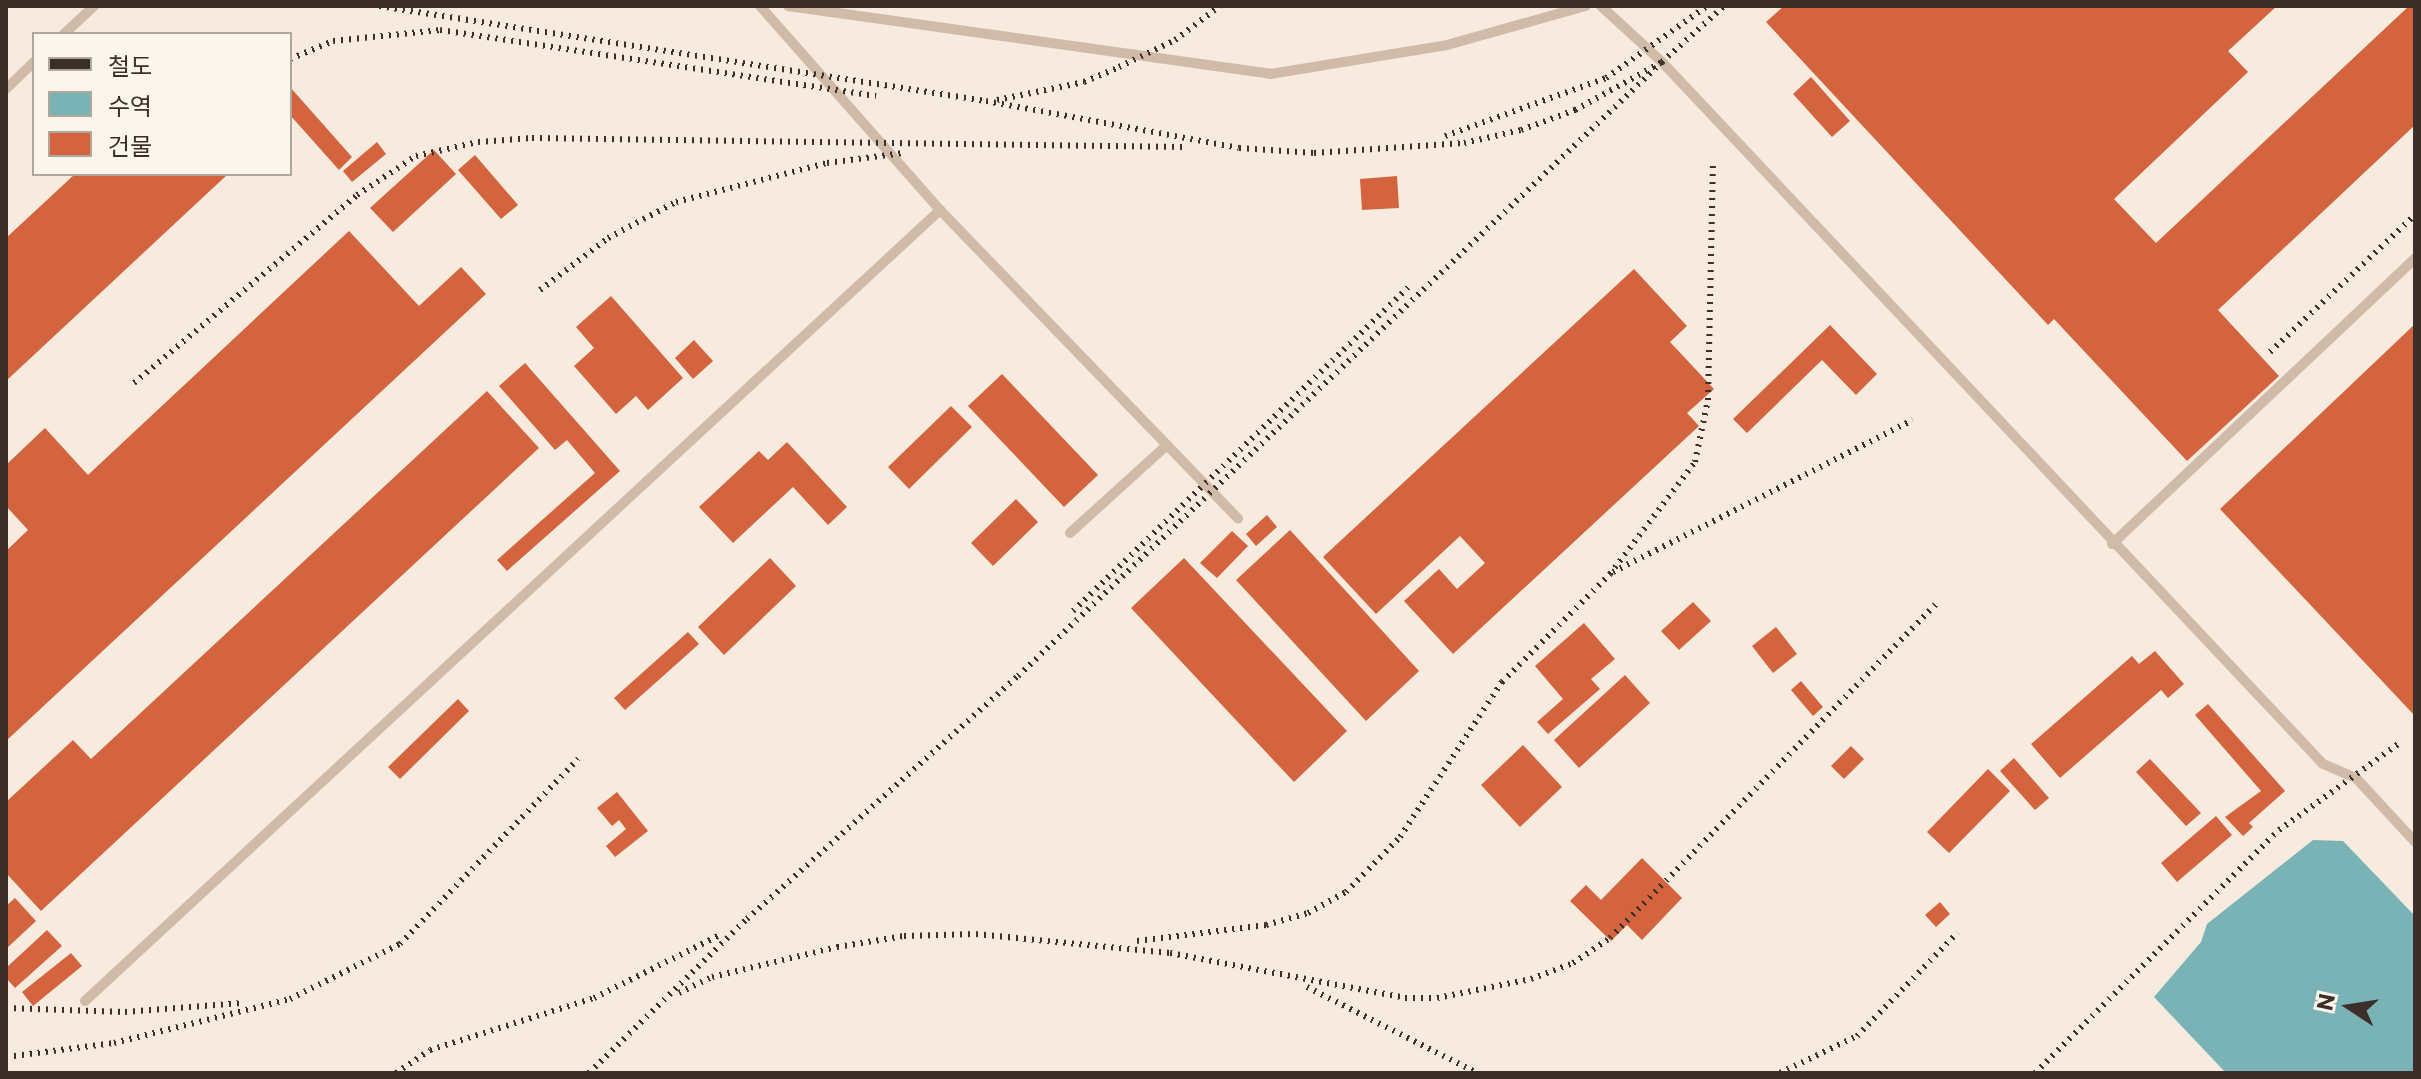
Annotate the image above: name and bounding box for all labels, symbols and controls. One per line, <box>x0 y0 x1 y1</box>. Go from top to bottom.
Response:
legend <box>32 32 292 176</box>
text: 철도 <box>108 51 152 80</box>
text: 수역 <box>108 91 152 120</box>
text: 건물 <box>108 131 152 160</box>
north arrow <box>2309 967 2389 1047</box>
text: N <box>2310 991 2340 1013</box>

